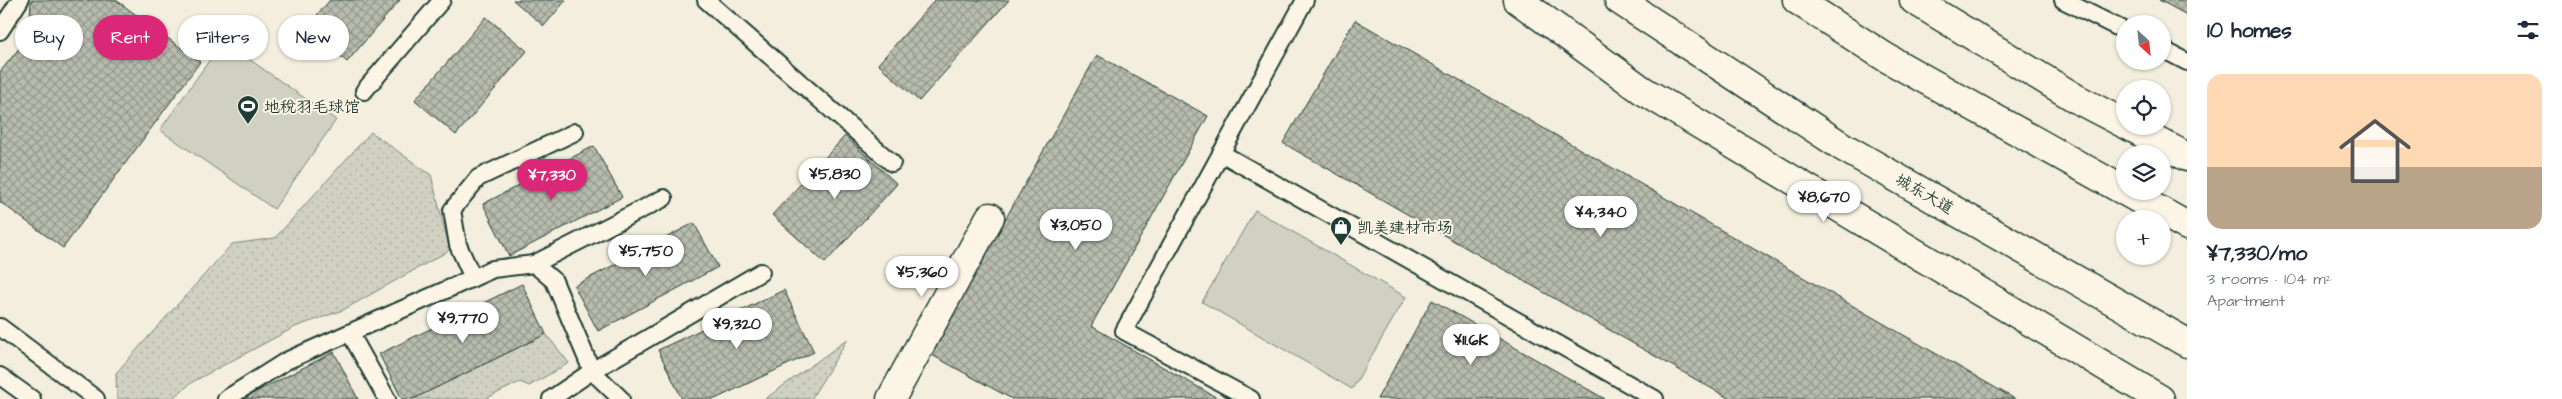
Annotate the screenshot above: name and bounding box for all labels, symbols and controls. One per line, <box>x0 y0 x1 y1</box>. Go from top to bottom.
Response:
chip: Buy <box>15 15 83 60</box>
chip: Rent <box>93 15 168 60</box>
chip: Filters <box>178 15 268 60</box>
chip: New <box>278 15 349 60</box>
north arrow <box>2116 15 2171 70</box>
map controls <box>2116 15 2171 265</box>
text: 10 homes <box>2207 16 2292 45</box>
icon: filters <box>2514 16 2542 44</box>
button: locate <box>2116 80 2171 135</box>
sports icon: 地税羽毛球馆 <box>236 94 260 125</box>
place label: 地税羽毛球馆 <box>264 96 360 118</box>
icon: home <box>2330 106 2420 196</box>
button: layers <box>2116 145 2171 200</box>
pin: ¥7,330 <box>511 158 593 201</box>
pin: ¥5,830 <box>794 158 876 200</box>
text: ¥5,830 <box>809 163 861 185</box>
text: ¥7,330 <box>528 164 576 186</box>
street label: 城东大道 <box>1891 168 1958 219</box>
pin: ¥8,670 <box>1783 180 1865 223</box>
text: ¥8,670 <box>1798 186 1850 208</box>
pin: ¥4,340 <box>1560 196 1642 238</box>
text: ¥4,340 <box>1575 201 1627 223</box>
pin: ¥3,050 <box>1035 208 1117 251</box>
button: + <box>2116 210 2171 265</box>
text: ¥3,050 <box>1050 214 1102 236</box>
shop icon: 凯美建材市场 <box>1329 215 1353 246</box>
place label: 凯美建材市场 <box>1357 217 1453 239</box>
pin: ¥5,750 <box>605 234 687 277</box>
text: ¥7,330/mo <box>2207 239 2307 268</box>
text: ¥5,750 <box>619 240 673 262</box>
pin: ¥5,360 <box>881 256 963 298</box>
text: ¥5,360 <box>897 261 947 283</box>
text: 3 rooms · 104 m² <box>2207 268 2332 290</box>
text: Apartment <box>2207 290 2285 312</box>
pin: ¥9,770 <box>422 302 504 344</box>
text: ¥9,770 <box>438 307 488 329</box>
pin: ¥9,320 <box>696 308 778 350</box>
text: ¥9,320 <box>713 313 761 335</box>
pin: ¥11.6K <box>1430 324 1512 366</box>
text: ¥11.6K <box>1454 329 1488 351</box>

